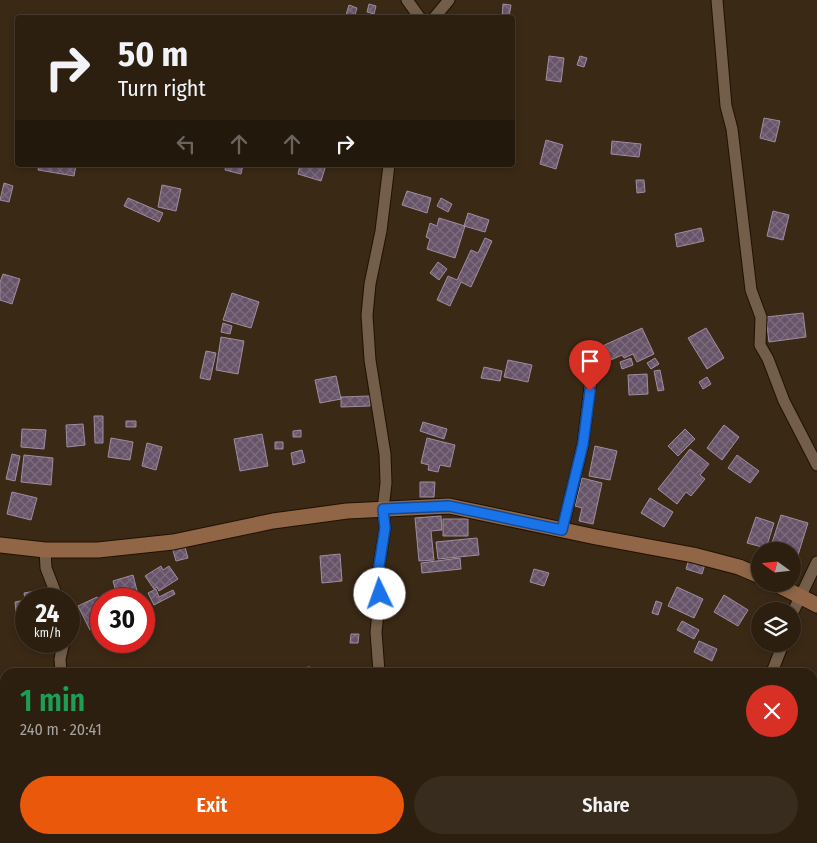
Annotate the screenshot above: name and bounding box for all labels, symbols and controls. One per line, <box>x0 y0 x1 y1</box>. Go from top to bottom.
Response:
text: 50 m <box>118 33 188 75</box>
icon: right <box>35 35 100 100</box>
text: Turn right <box>118 75 206 102</box>
icon: left <box>172 130 200 158</box>
icon: ahead <box>225 130 253 158</box>
icon: ahead <box>278 130 306 158</box>
icon: right <box>331 130 359 158</box>
pin <box>569 340 611 391</box>
icon: arrive <box>576 347 604 375</box>
north arrow <box>751 542 801 592</box>
map controls <box>751 542 801 652</box>
position arrow <box>353 567 405 619</box>
speed limit sign: 30 <box>90 588 155 653</box>
text: 24 <box>36 599 59 629</box>
button: layers <box>751 602 801 652</box>
text: km/h <box>34 626 61 640</box>
text: 1 min <box>20 683 85 719</box>
button: close <box>746 685 798 737</box>
text: 240 m · 20:41 <box>20 720 102 739</box>
button: Exit <box>20 776 404 834</box>
button: Share <box>414 776 798 834</box>

